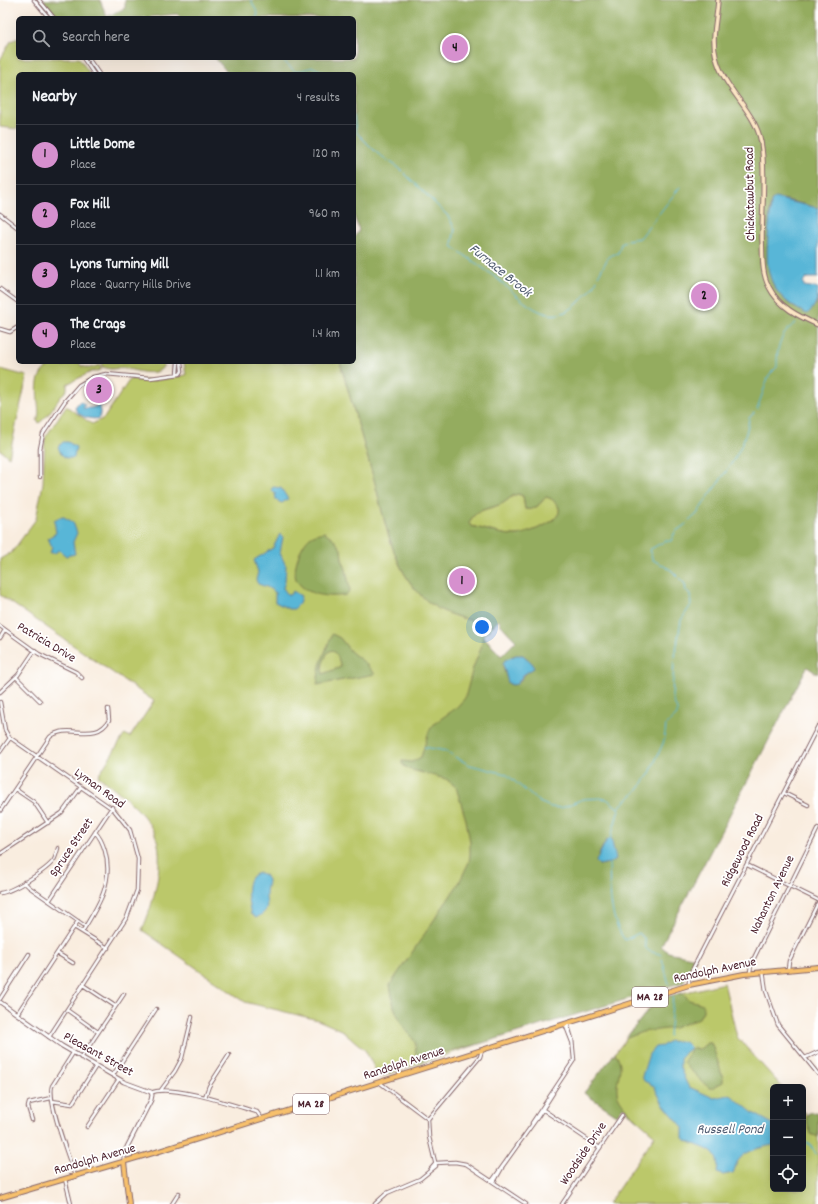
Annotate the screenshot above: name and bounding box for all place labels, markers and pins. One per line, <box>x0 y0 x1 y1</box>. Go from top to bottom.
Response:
pin: 4 <box>442 33 468 63</box>
pin: 2 <box>691 281 717 311</box>
pin: 3 <box>86 375 112 405</box>
pin: 1 <box>449 566 475 596</box>

